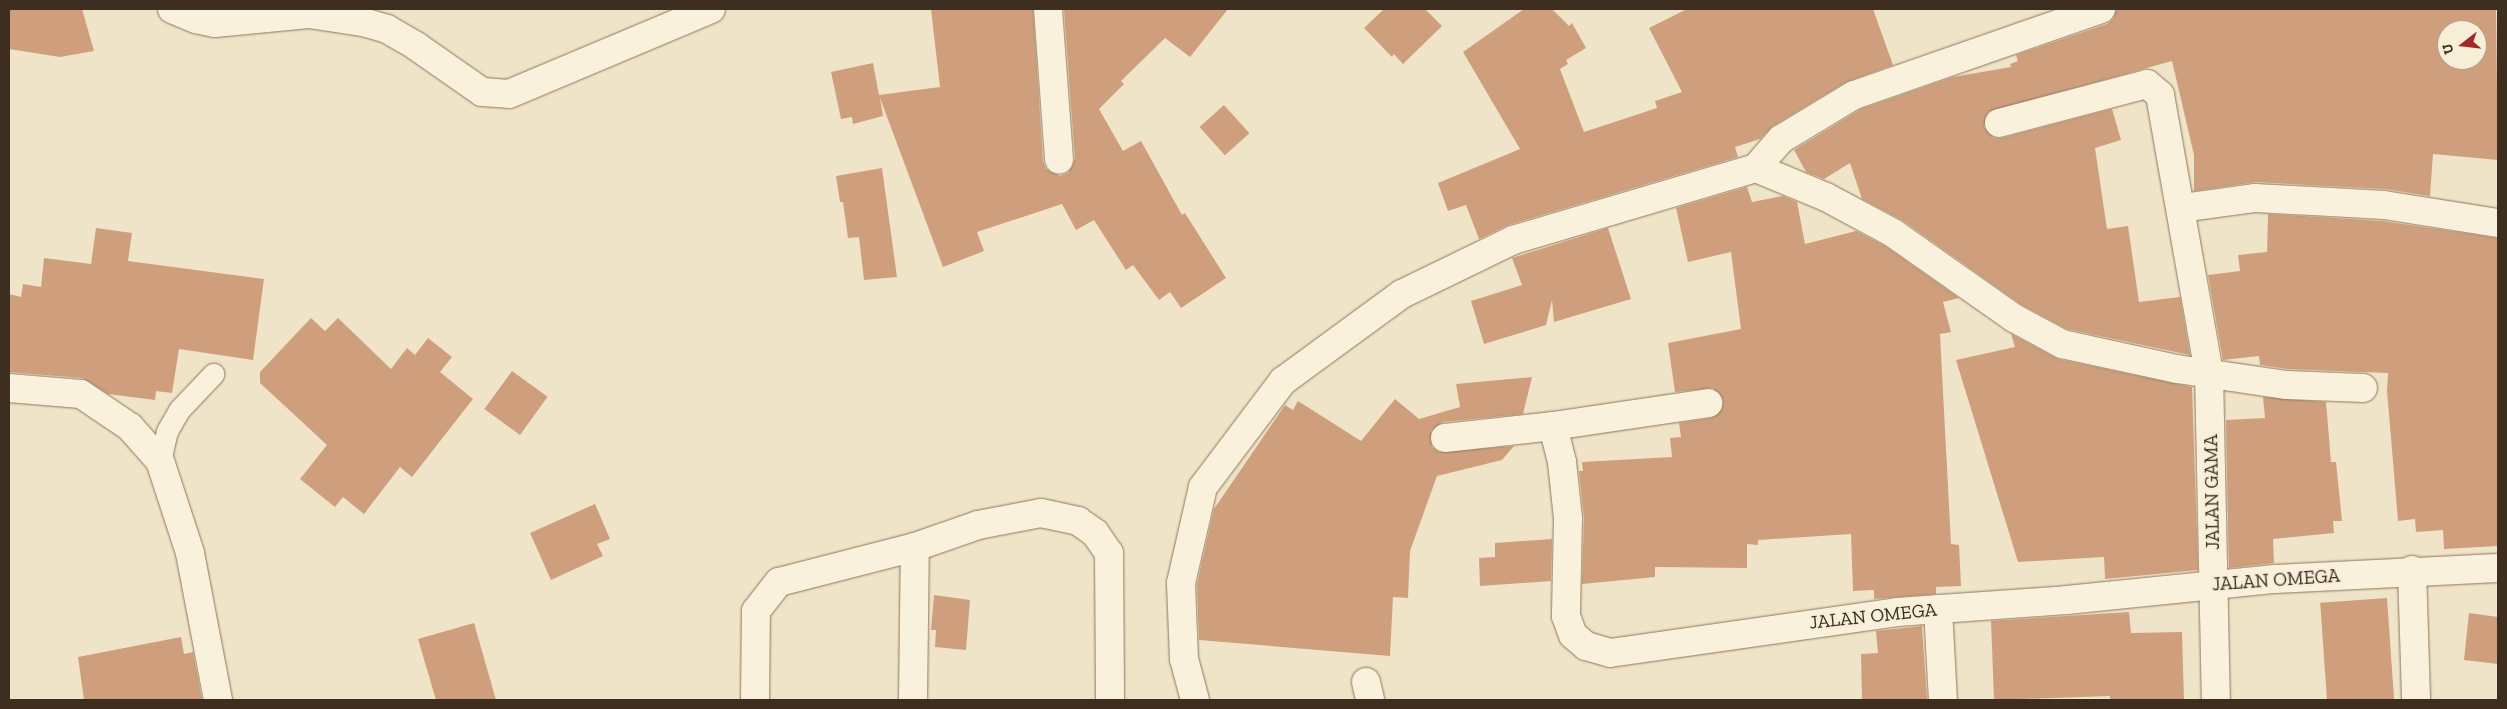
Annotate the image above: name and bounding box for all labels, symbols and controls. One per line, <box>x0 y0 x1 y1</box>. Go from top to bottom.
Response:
north arrow <box>2437 20 2487 70</box>
text: U <box>2439 42 2458 56</box>
street label: JALAN GAMA <box>2200 434 2224 550</box>
street label: JALAN OMEGA <box>2211 564 2341 596</box>
street label: JALAN OMEGA <box>1808 598 1938 634</box>

